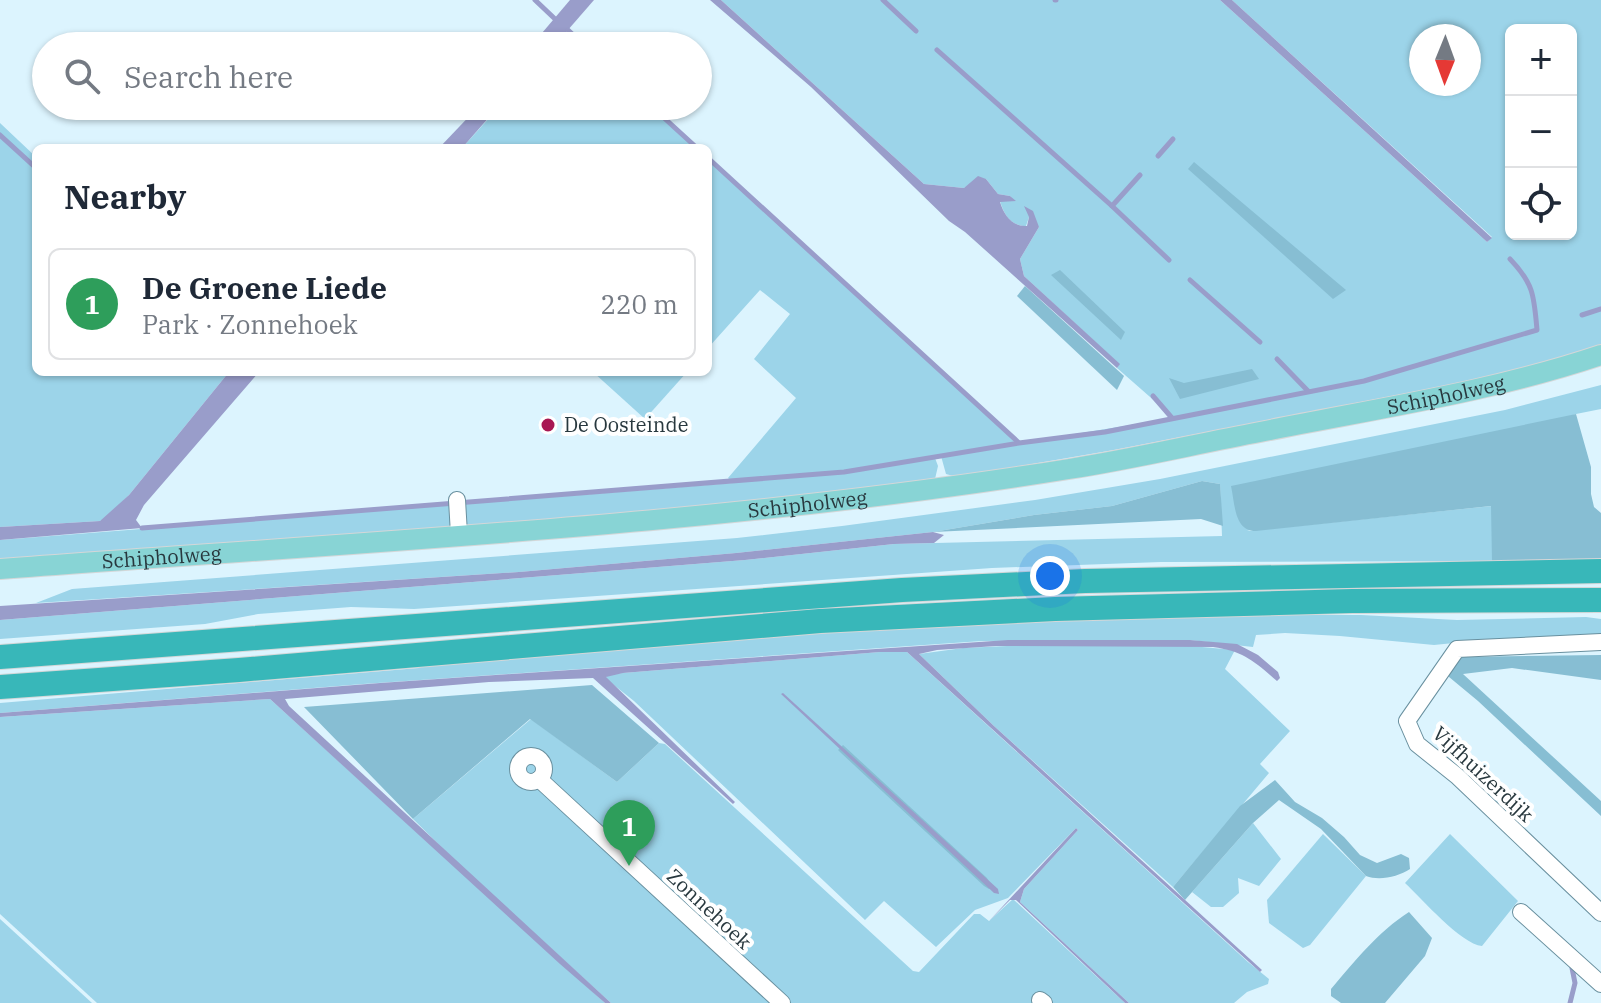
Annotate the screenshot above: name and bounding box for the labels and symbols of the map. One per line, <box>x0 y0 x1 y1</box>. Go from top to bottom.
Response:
north arrow <box>1409 24 1481 96</box>
street label: Schipholweg <box>1384 369 1508 420</box>
place label: De Oosteinde <box>564 411 688 438</box>
marker: De Oosteinde <box>539 416 557 434</box>
street label: Schipholweg <box>746 483 869 524</box>
street label: Schipholweg <box>101 539 222 575</box>
your location <box>1030 556 1070 596</box>
street label: Vijfhuizerdijk <box>1427 720 1540 828</box>
pin: 1 <box>603 800 655 866</box>
street label: Zonnehoek <box>661 862 758 955</box>

